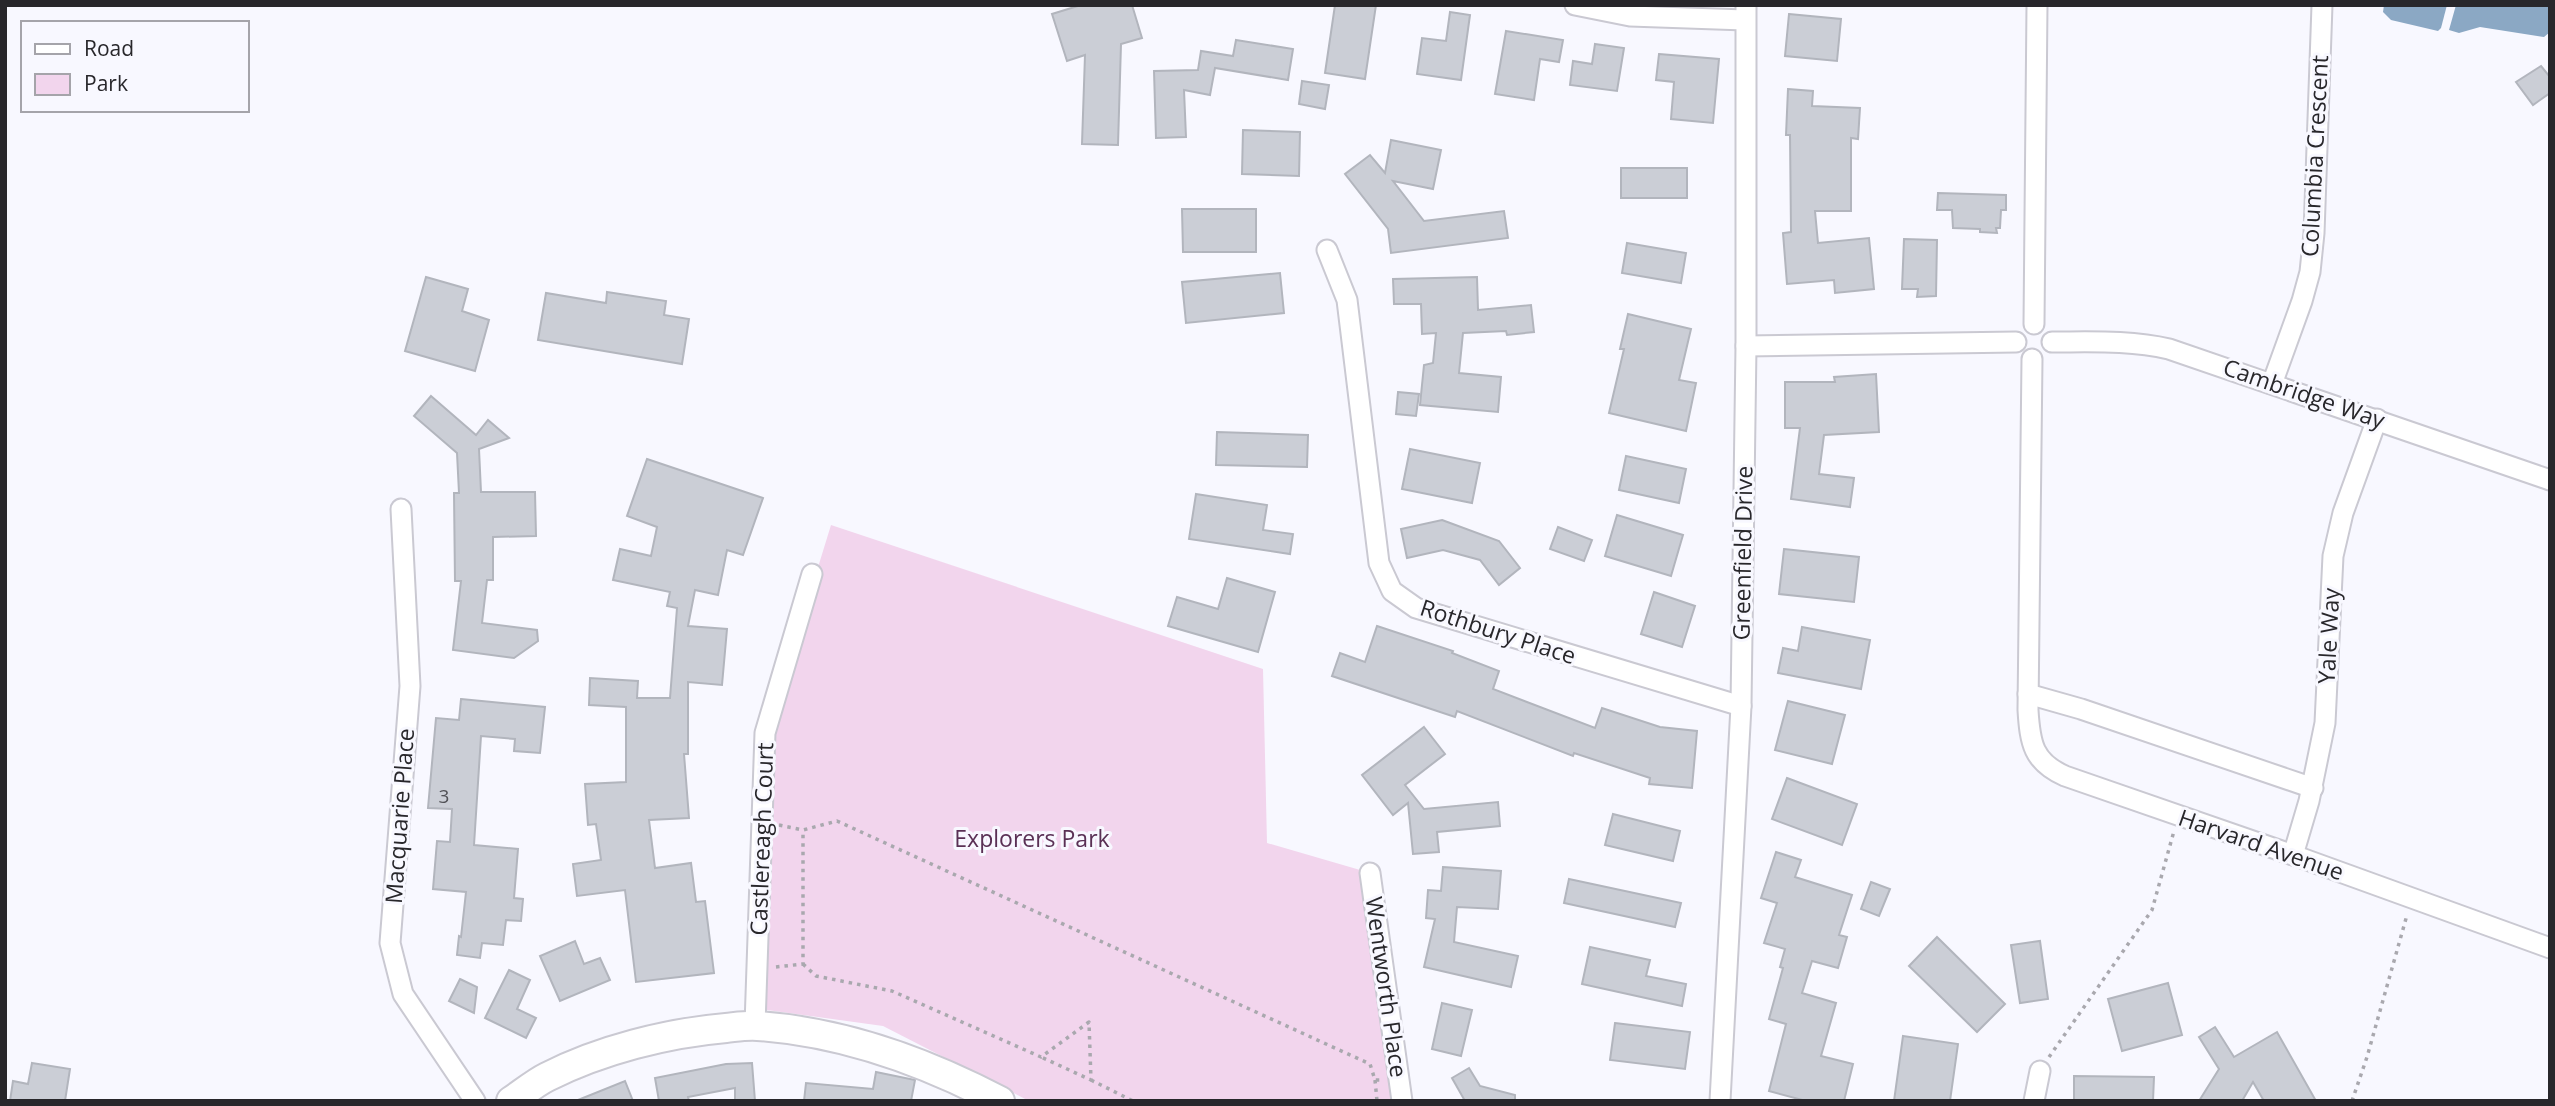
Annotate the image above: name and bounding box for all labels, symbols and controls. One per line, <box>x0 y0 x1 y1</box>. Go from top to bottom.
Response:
legend <box>21 21 248 112</box>
text: Road <box>84 34 134 62</box>
street label: Columbia Crescent <box>2293 54 2335 258</box>
text: Park <box>84 69 128 97</box>
street label: Cambridge Way <box>2219 350 2390 436</box>
street label: Greenfield Drive <box>1724 465 1760 641</box>
street label: Yale Way <box>2310 587 2347 685</box>
street label: Rothbury Place <box>1416 591 1580 671</box>
street label: Macquarie Place <box>377 727 421 905</box>
street label: Castlereagh Court <box>742 742 780 936</box>
house number: 3 <box>439 783 449 809</box>
street label: Harvard Avenue <box>2174 801 2348 887</box>
park label: Explorers Park <box>954 822 1110 854</box>
street label: Wentworth Place <box>1358 894 1416 1079</box>

